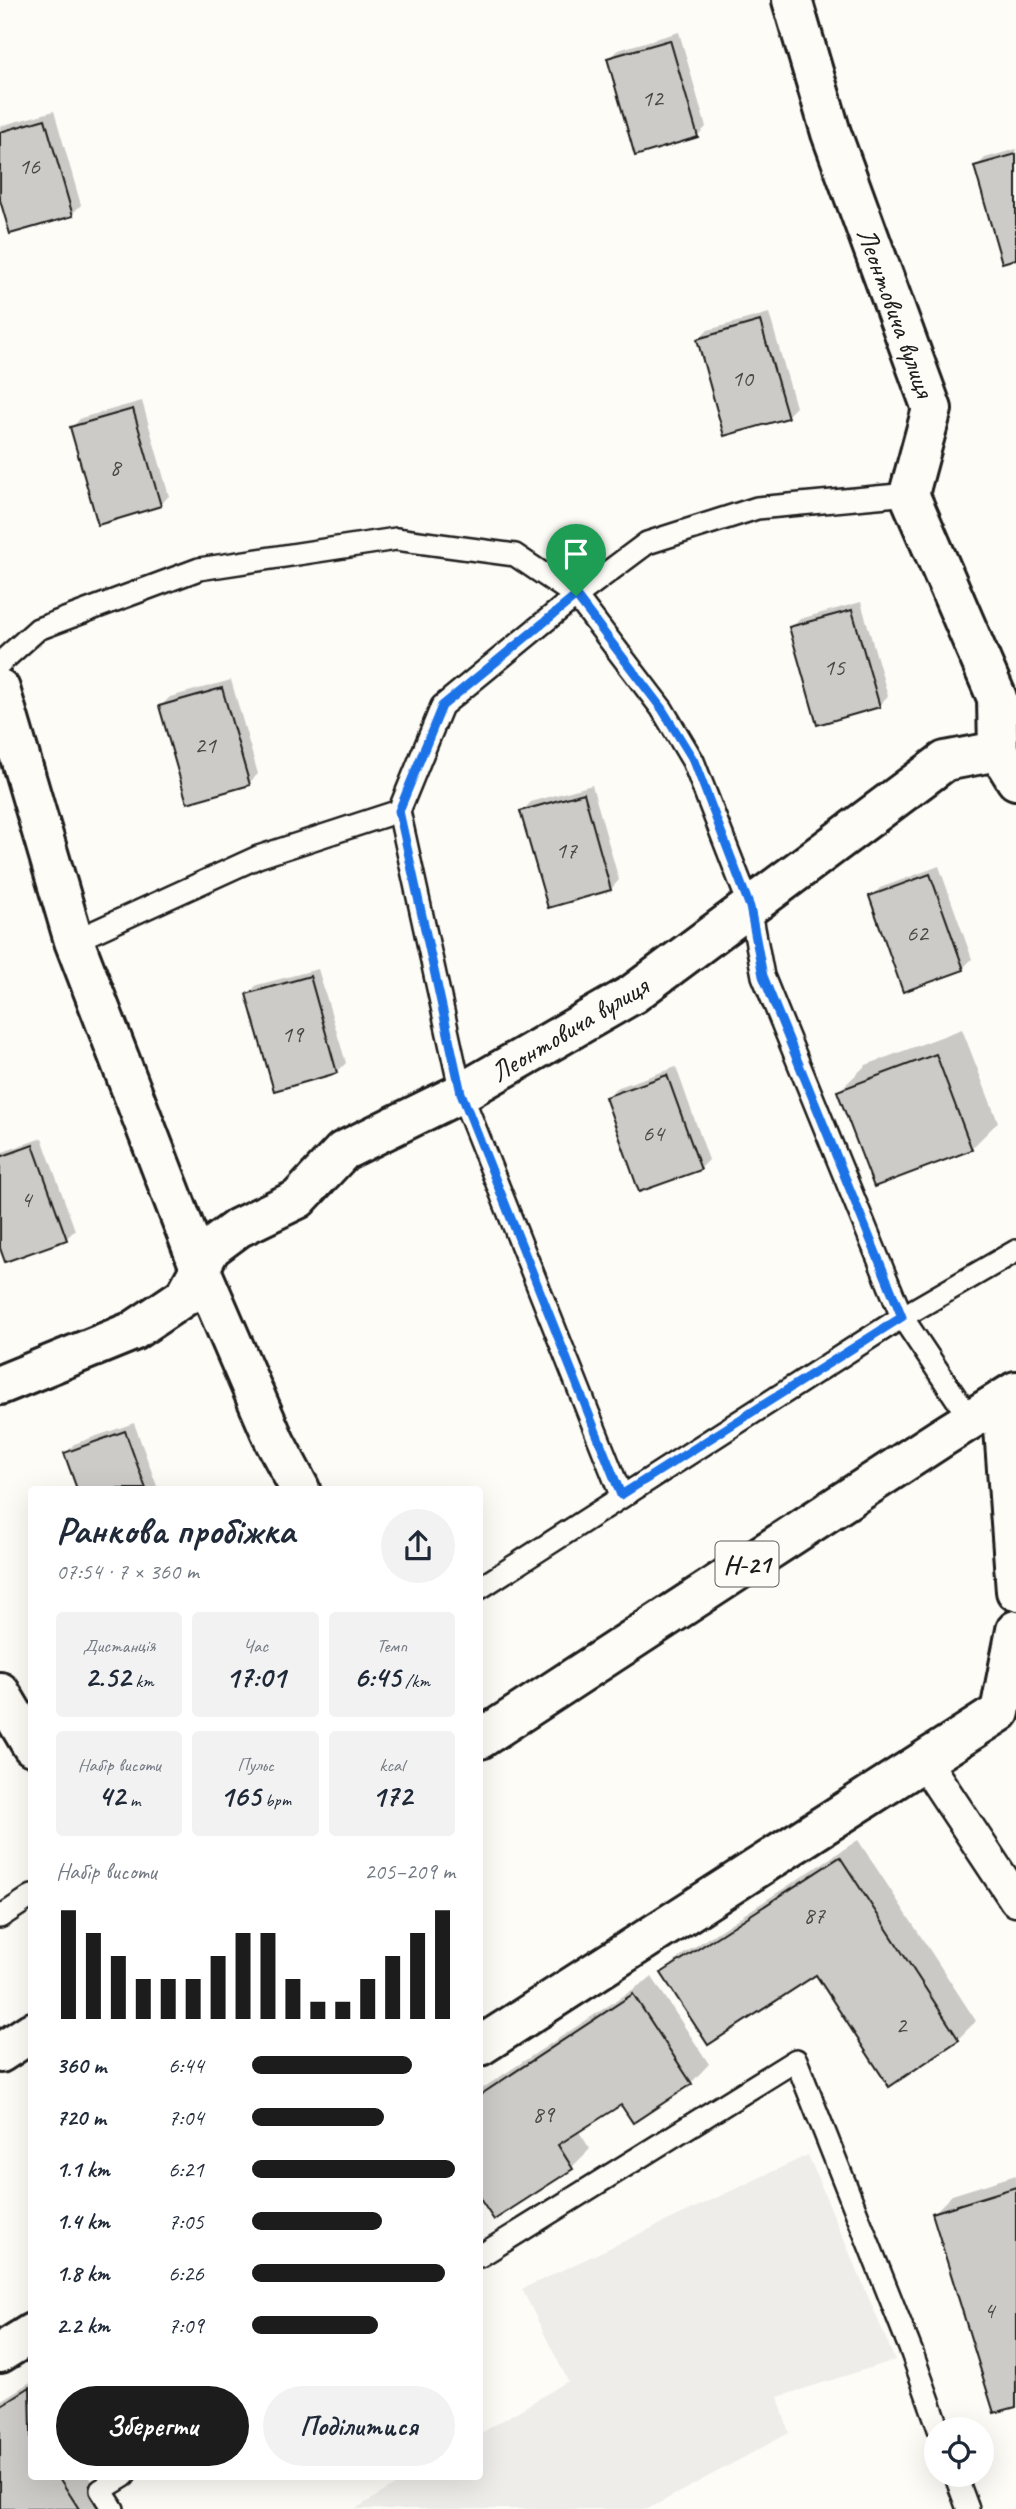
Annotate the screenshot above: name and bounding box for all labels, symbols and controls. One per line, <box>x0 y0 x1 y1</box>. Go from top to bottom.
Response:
house number: 12 <box>641 83 665 113</box>
house number: 16 <box>18 151 41 181</box>
street label: Леонтовича вулиця <box>849 223 944 403</box>
house number: 10 <box>731 363 755 393</box>
house number: 8 <box>110 452 123 482</box>
pin <box>546 524 606 596</box>
icon: arrive <box>557 535 595 573</box>
house number: 15 <box>823 652 846 682</box>
house number: 21 <box>194 730 217 760</box>
house number: 17 <box>555 835 578 865</box>
house number: 62 <box>906 918 930 948</box>
street label: Леонтовича вулиця <box>484 967 656 1090</box>
house number: 19 <box>281 1019 305 1049</box>
house number: 64 <box>642 1118 666 1148</box>
house number: 4 <box>21 1184 34 1214</box>
text: Ранкова пробіжка <box>56 1507 295 1554</box>
button: share <box>381 1509 455 1583</box>
road number: Н-21 <box>716 1541 778 1586</box>
text: 07:54 · 7 × 360 m <box>56 1557 199 1586</box>
text: Дистанція <box>83 1634 155 1658</box>
text: Час <box>243 1634 268 1658</box>
text: Темп <box>377 1634 407 1658</box>
text: 2.52 <box>85 1658 131 1696</box>
text: 17:01 <box>226 1658 285 1696</box>
text: 6:45 <box>354 1658 400 1696</box>
text: km <box>131 1669 154 1693</box>
text: /km <box>400 1669 430 1693</box>
text: Набір висоти <box>78 1753 161 1777</box>
text: Пульс <box>237 1753 274 1777</box>
text: kcal <box>379 1753 404 1777</box>
text: 42 <box>98 1777 125 1815</box>
text: 165 <box>220 1777 260 1815</box>
text: 172 <box>372 1777 412 1815</box>
text: m <box>125 1788 140 1812</box>
text: bpm <box>260 1788 291 1812</box>
text: Набір висоти <box>56 1857 156 1886</box>
text: 205–209 m <box>364 1857 455 1886</box>
house number: 87 <box>803 1900 826 1930</box>
house number: 2 <box>896 2010 909 2040</box>
text: 360 m <box>56 2051 106 2080</box>
text: 6:44 <box>168 2051 204 2080</box>
house number: 89 <box>532 2099 556 2129</box>
text: 720 m <box>56 2103 106 2132</box>
text: 7:04 <box>168 2103 204 2132</box>
text: 1.1 km <box>56 2155 110 2184</box>
text: 6:21 <box>168 2155 204 2184</box>
text: 1.4 km <box>56 2207 110 2236</box>
text: 7:05 <box>168 2207 204 2236</box>
text: 1.8 km <box>56 2259 110 2288</box>
text: 6:26 <box>168 2259 204 2288</box>
house number: 4 <box>984 2295 997 2325</box>
text: 2.2 km <box>56 2311 110 2340</box>
text: 7:09 <box>168 2311 204 2340</box>
button: Зберегти <box>56 2386 249 2466</box>
button: Поділитися <box>263 2386 455 2466</box>
map controls <box>924 2417 994 2487</box>
button: locate <box>924 2417 994 2487</box>

